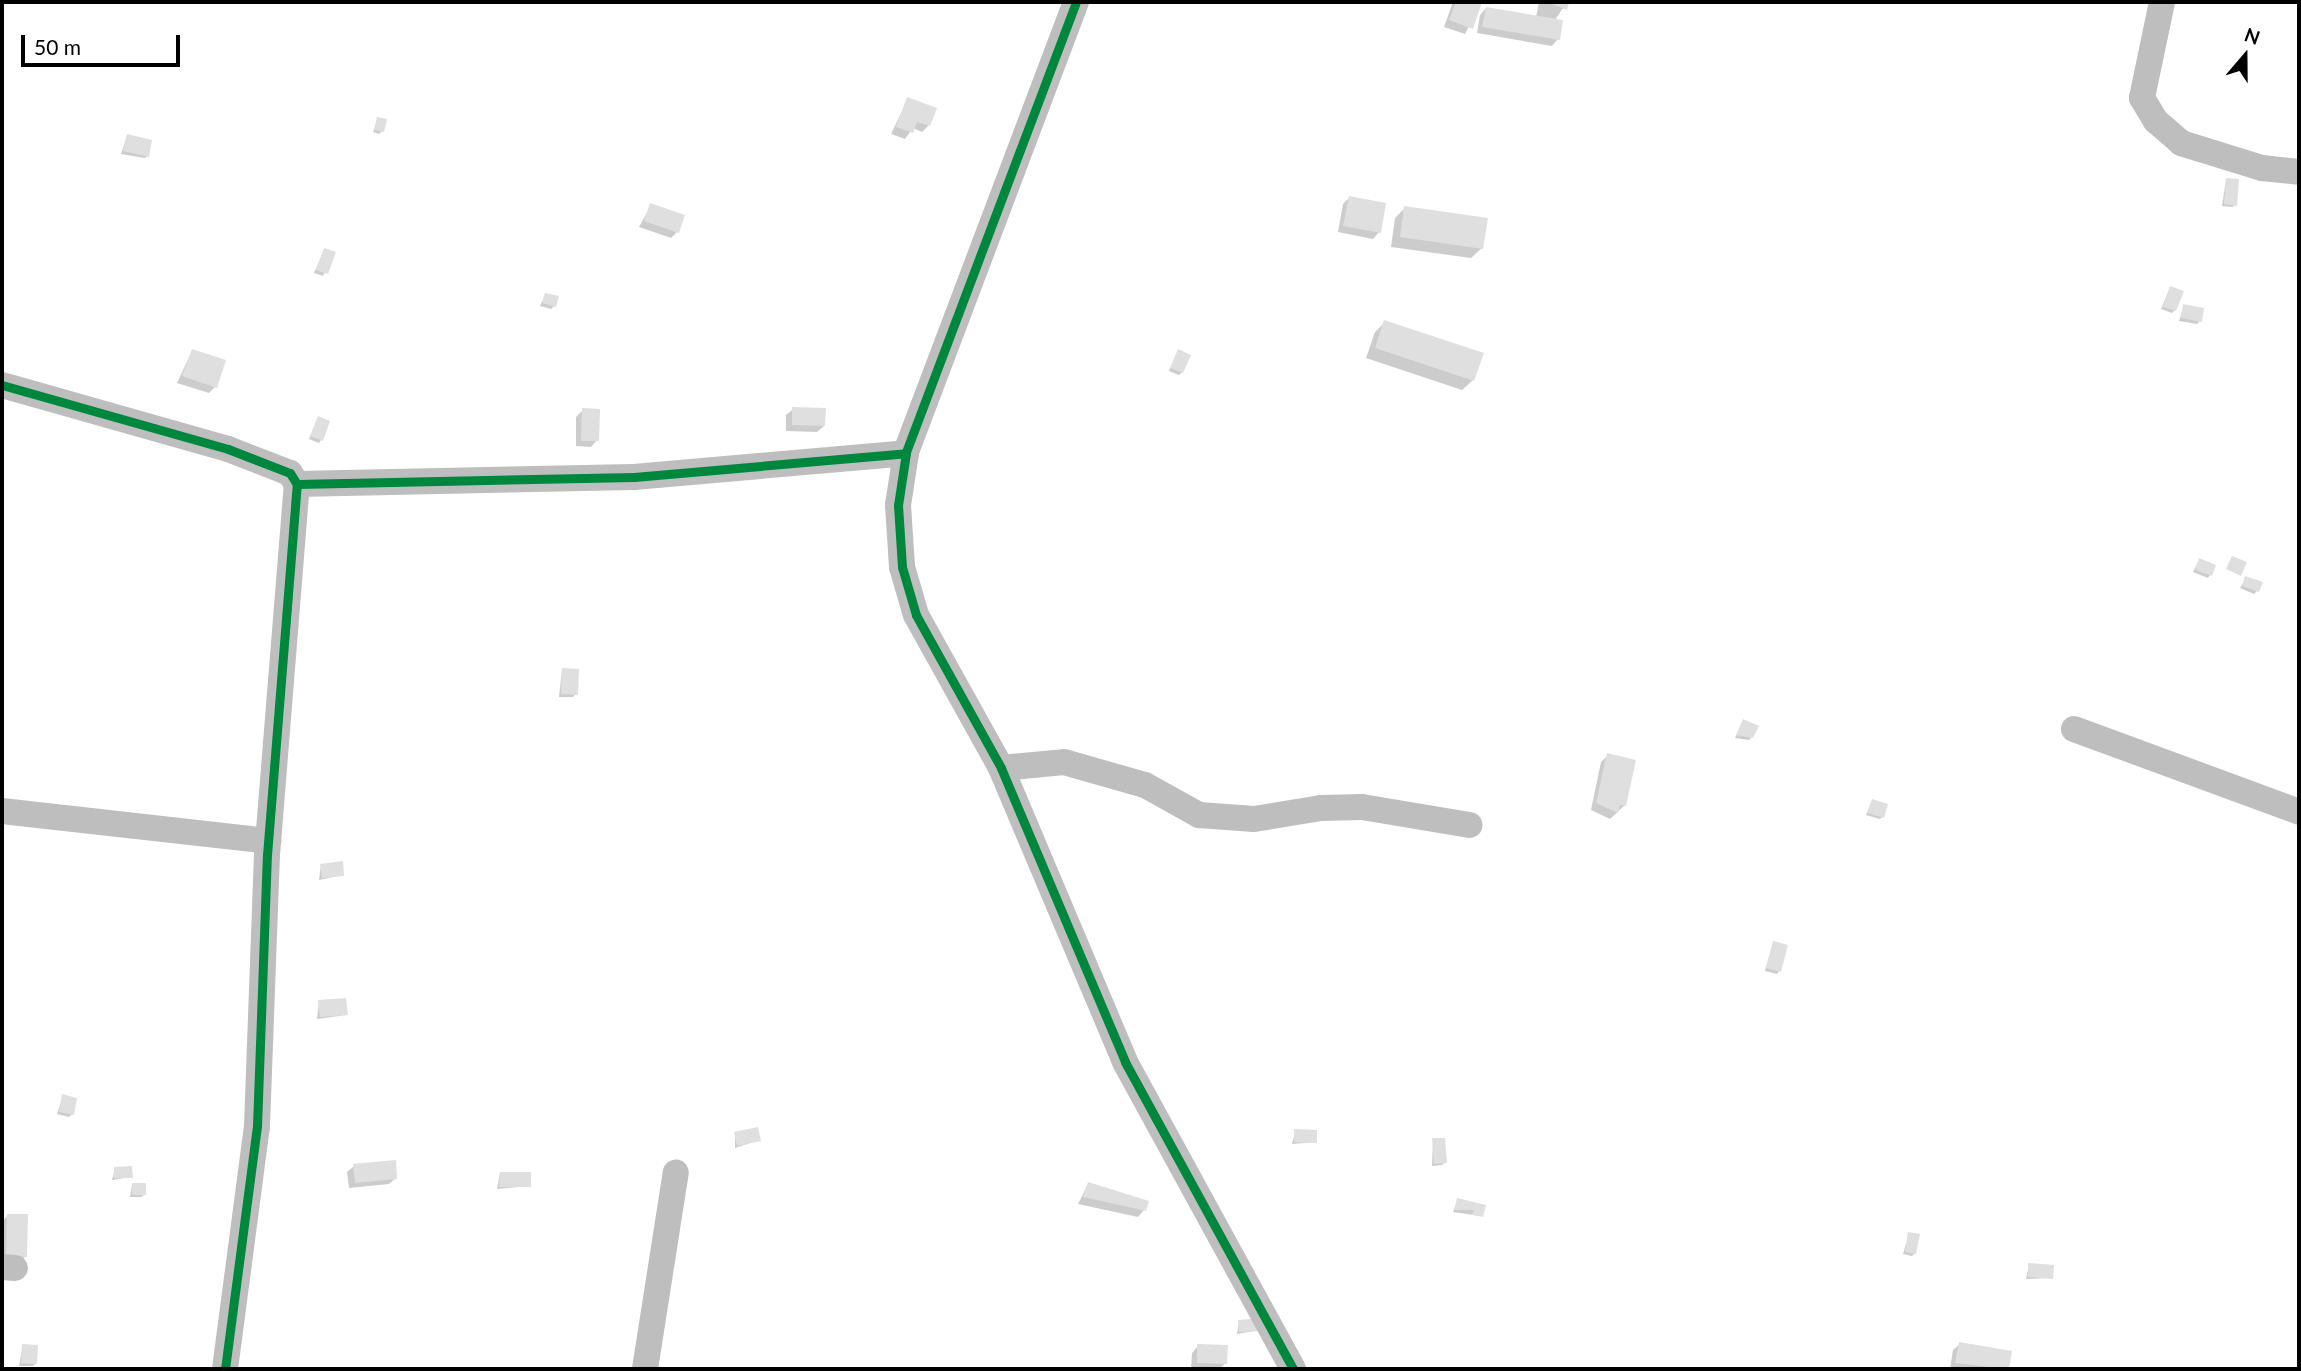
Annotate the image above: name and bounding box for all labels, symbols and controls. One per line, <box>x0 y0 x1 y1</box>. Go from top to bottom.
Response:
scale bar <box>24 21 184 65</box>
north arrow <box>2210 21 2280 91</box>
text: N <box>2242 22 2263 49</box>
text: 50 m <box>34 34 81 59</box>

